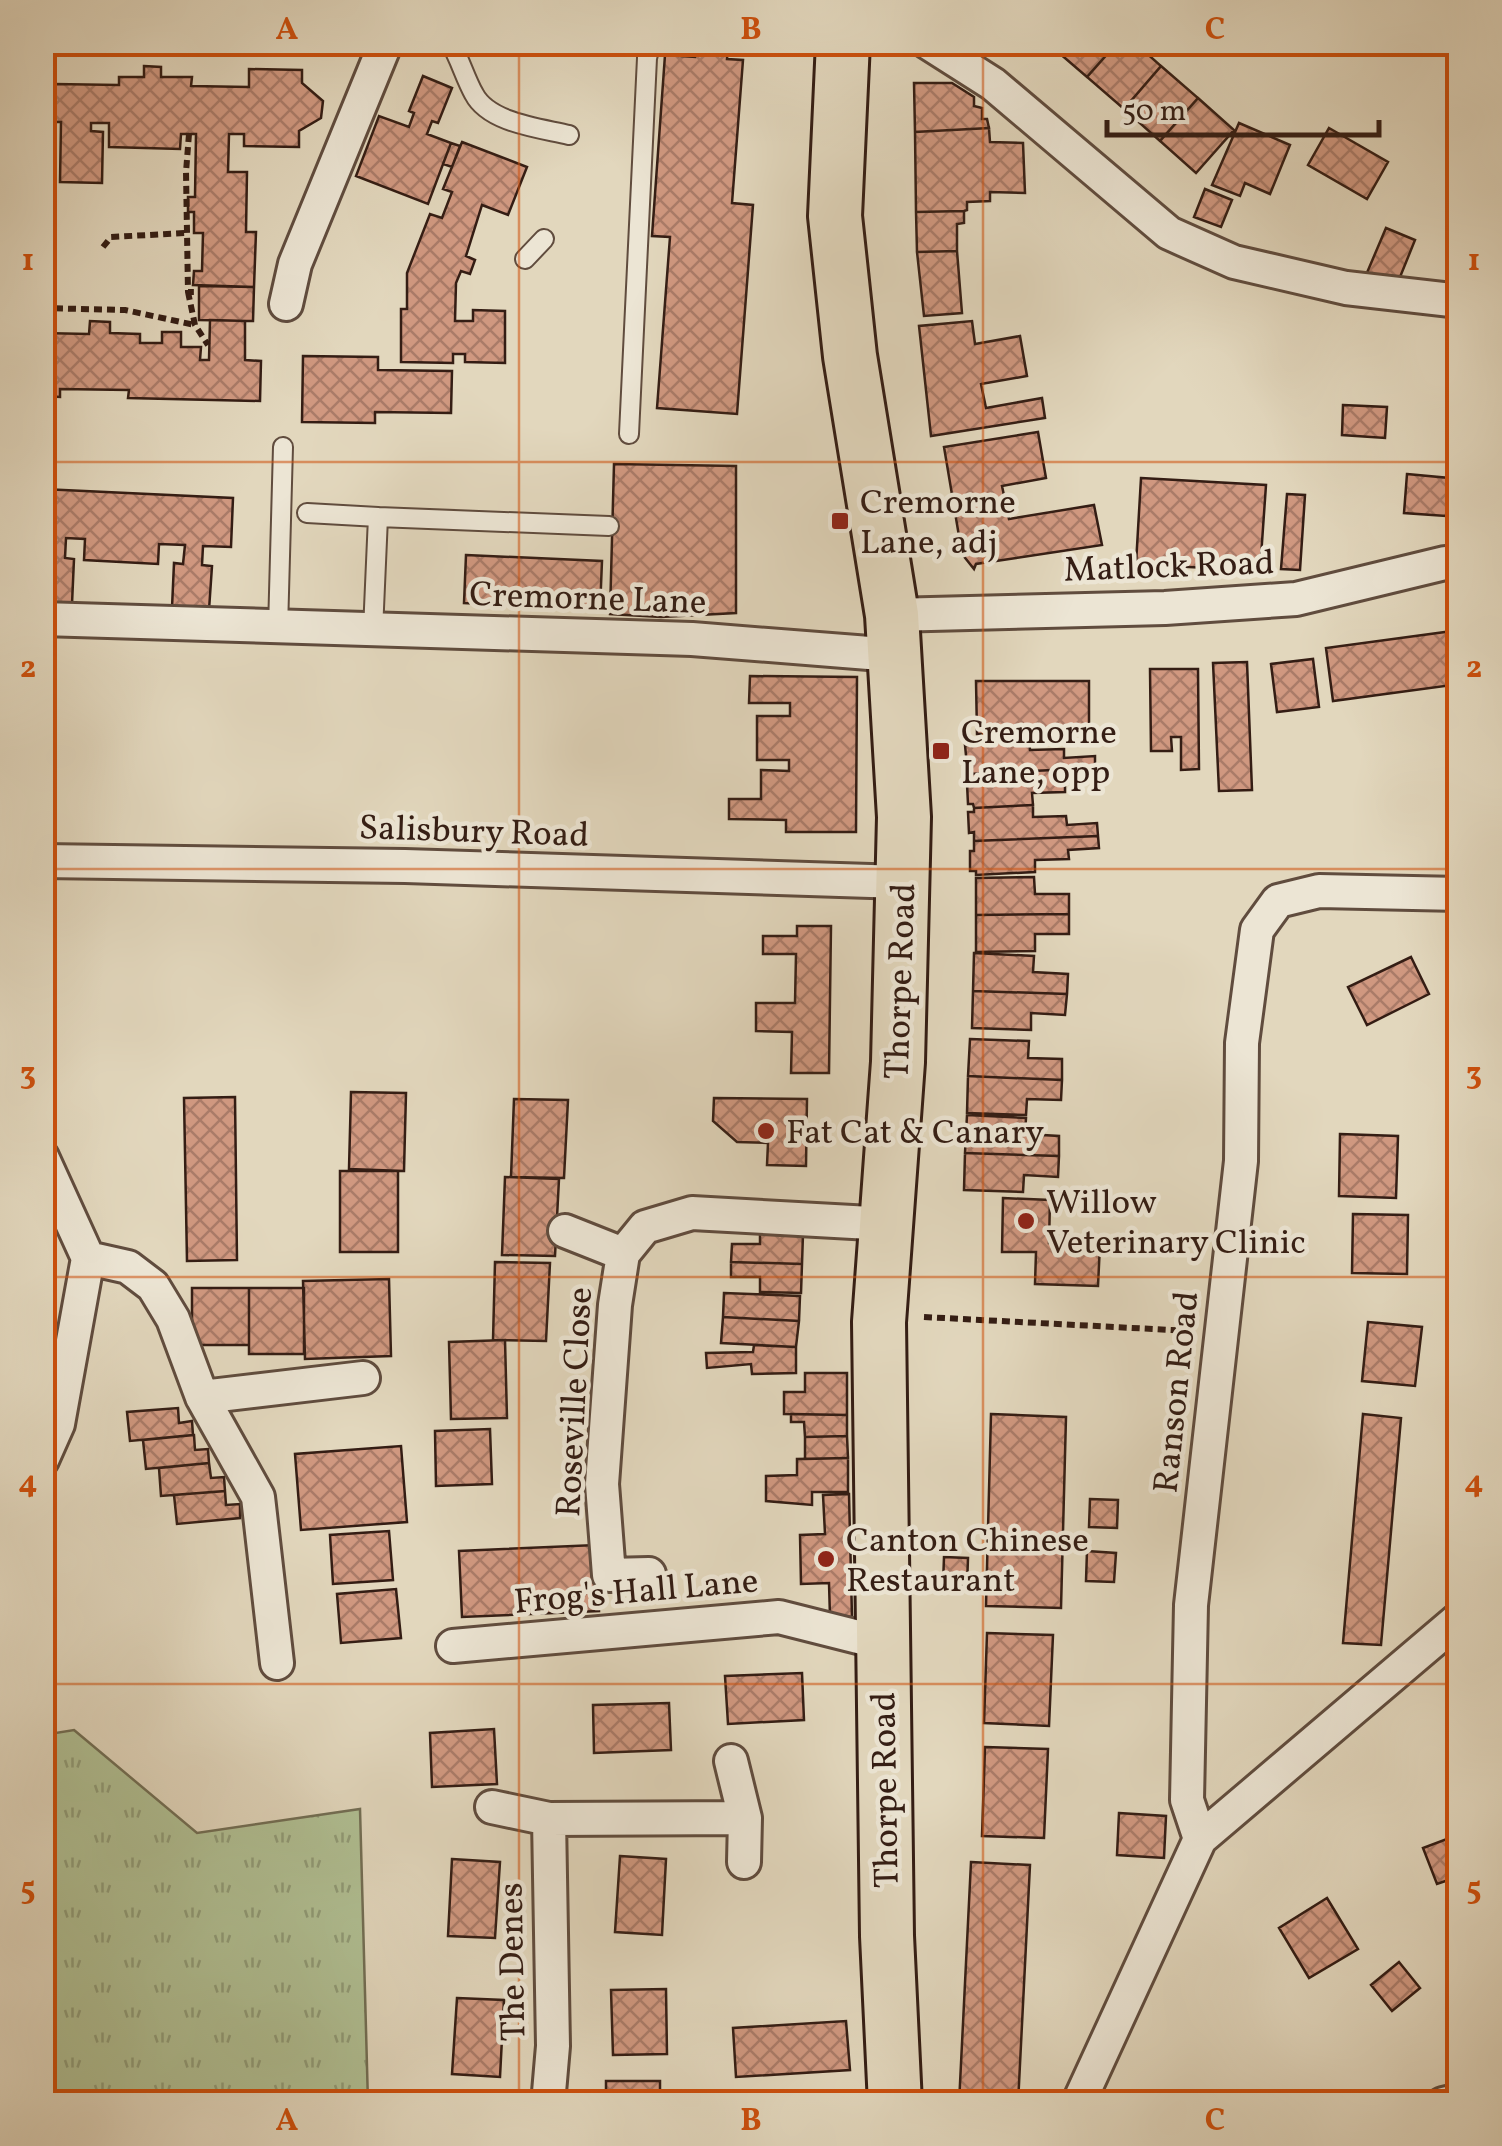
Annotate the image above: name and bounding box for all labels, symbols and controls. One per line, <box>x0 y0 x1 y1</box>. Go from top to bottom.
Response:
text: A <box>276 9 299 53</box>
text: B <box>740 9 762 53</box>
text: C <box>1205 9 1225 53</box>
scale bar <box>1107 75 1380 137</box>
text: 50 m <box>1122 91 1186 133</box>
text: 1 <box>22 240 34 284</box>
text: 1 <box>1468 240 1480 284</box>
place label: Cremorne Lane, adj <box>860 480 1016 568</box>
marker: Cremorne Lane, adj <box>829 510 851 532</box>
street label: Matlock Road <box>1063 540 1275 596</box>
street label: Cremorne Lane <box>468 572 707 628</box>
text: 2 <box>20 647 36 691</box>
text: 2 <box>1466 647 1482 691</box>
place label: Cremorne Lane, opp <box>961 710 1117 798</box>
marker: Cremorne Lane, opp <box>930 740 952 762</box>
street label: Salisbury Road <box>358 805 590 861</box>
street label: Thorpe Road <box>875 882 929 1080</box>
text: 3 <box>20 1054 36 1098</box>
text: 3 <box>1466 1054 1482 1098</box>
place label: Fat Cat & Canary <box>786 1110 1044 1158</box>
marker: Fat Cat & Canary <box>755 1120 777 1142</box>
place label: Willow Veterinary Clinic <box>1046 1180 1306 1268</box>
marker: Willow Veterinary Clinic <box>1015 1210 1037 1232</box>
street label: Roseville Close <box>546 1286 606 1518</box>
street label: Ranson Road <box>1144 1289 1212 1496</box>
text: 4 <box>18 1462 38 1506</box>
text: 4 <box>1464 1462 1484 1506</box>
place label: Canton Chinese Restaurant <box>846 1518 1089 1606</box>
marker: Canton Chinese Restaurant <box>815 1548 837 1570</box>
street label: Frog's Hall Lane <box>512 1558 760 1628</box>
street label: Thorpe Road <box>861 1691 913 1889</box>
text: 5 <box>20 1869 36 1913</box>
text: 5 <box>1466 1869 1482 1913</box>
street label: The Denes <box>489 1882 539 2042</box>
text: A <box>276 2100 299 2144</box>
text: B <box>740 2100 762 2144</box>
text: C <box>1205 2100 1225 2144</box>

